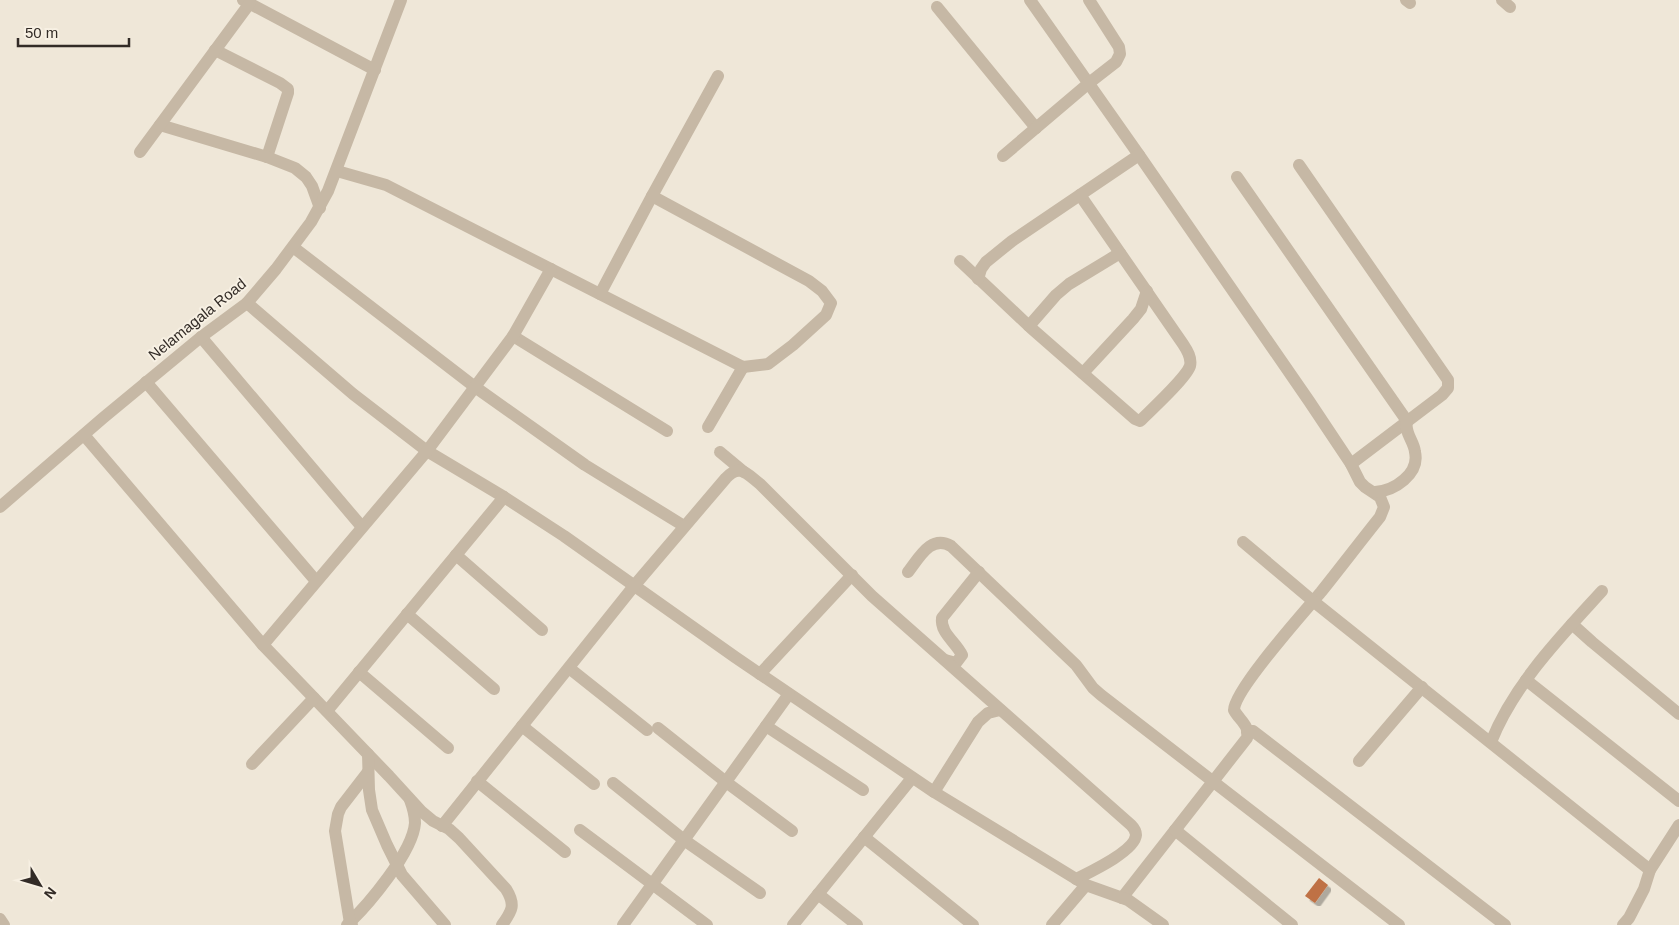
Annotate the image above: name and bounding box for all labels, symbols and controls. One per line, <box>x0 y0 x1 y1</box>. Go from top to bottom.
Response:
scale bar <box>18 15 129 47</box>
text: 50 m <box>25 24 58 41</box>
street label: Nelamagala Road <box>145 275 249 363</box>
north arrow <box>15 860 65 910</box>
text: N <box>41 884 60 902</box>

